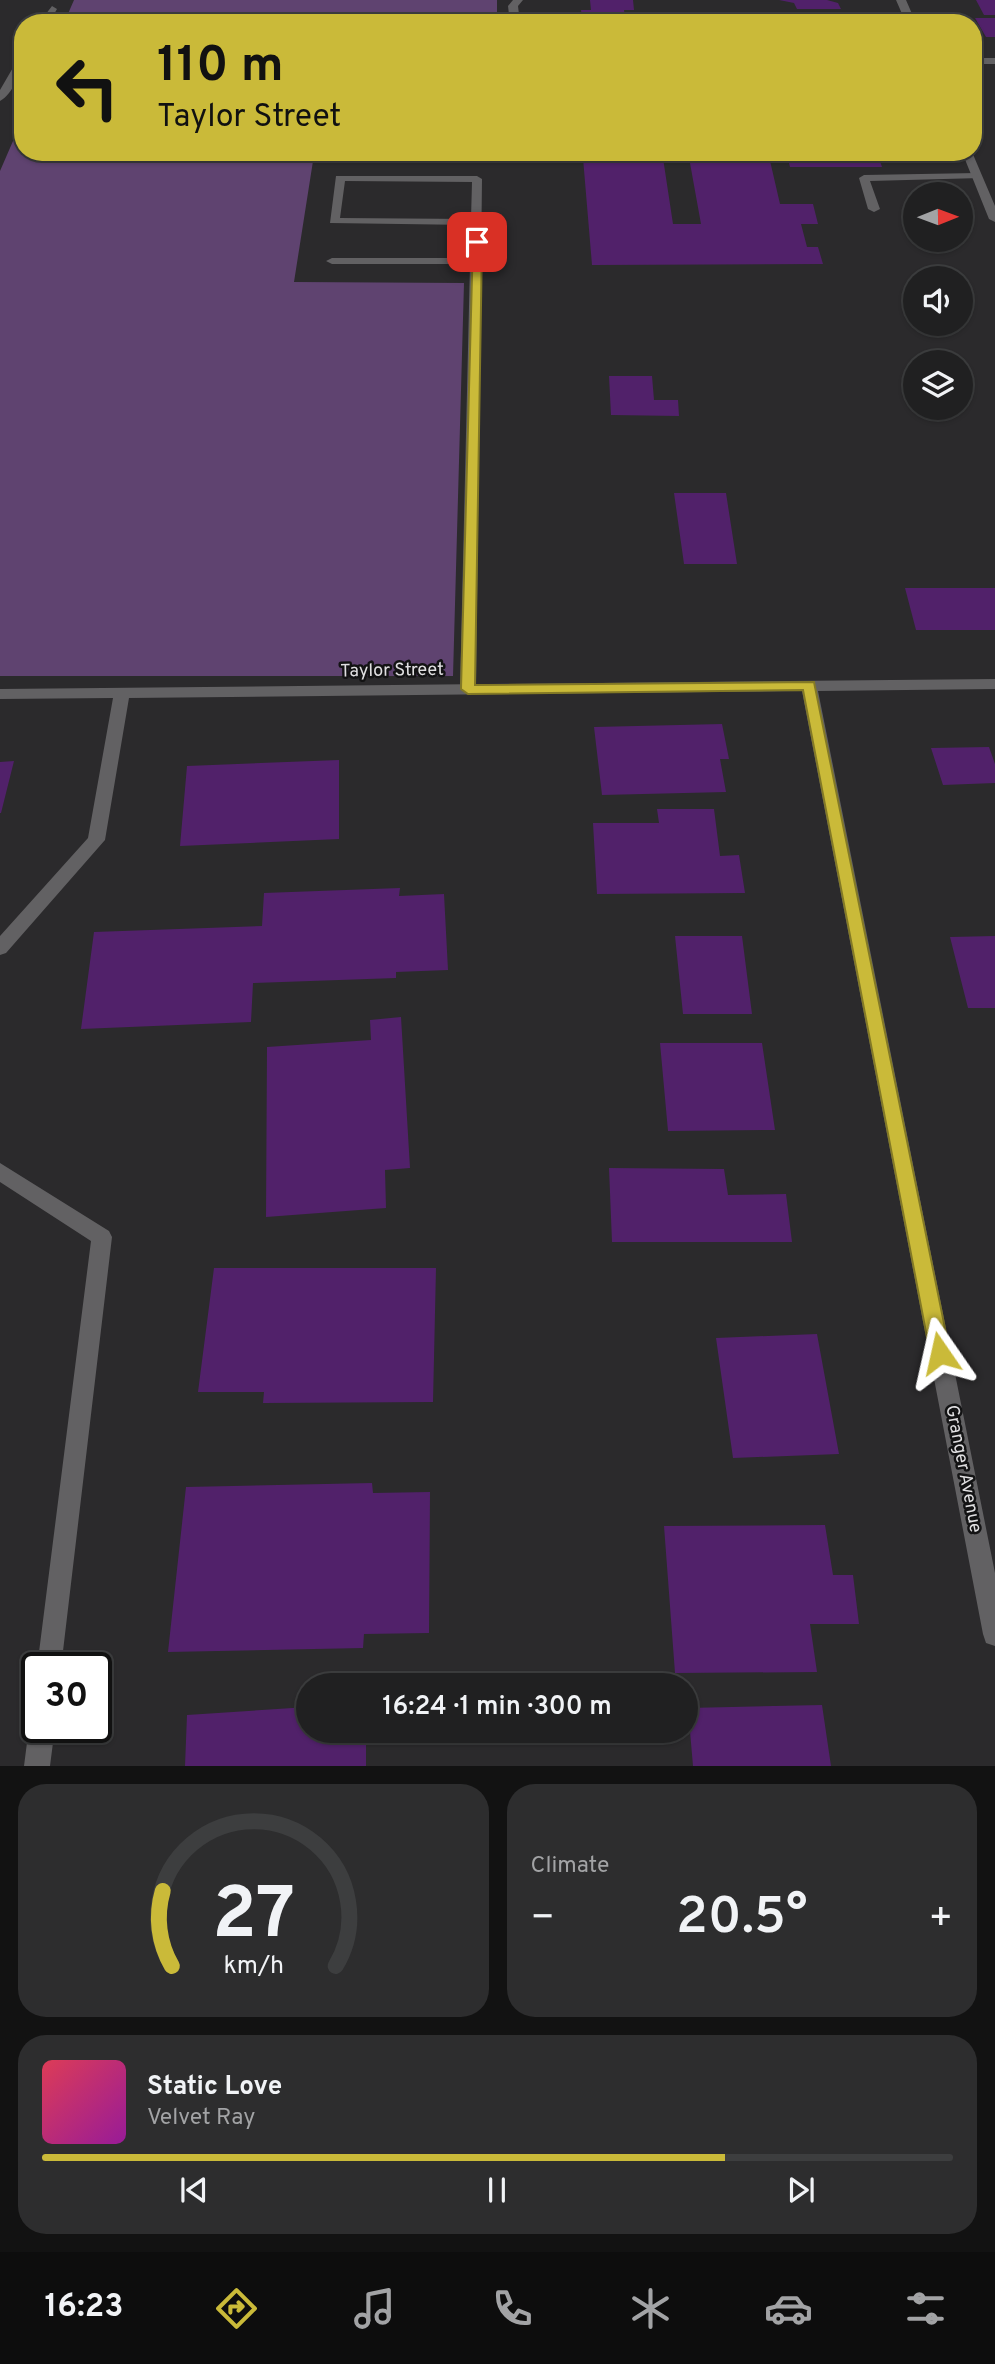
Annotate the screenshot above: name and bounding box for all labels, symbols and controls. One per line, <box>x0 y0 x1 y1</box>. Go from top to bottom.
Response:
text: 110 m <box>157 37 284 99</box>
icon: left <box>42 42 133 133</box>
text: Taylor Street <box>157 98 341 138</box>
north arrow <box>903 182 973 252</box>
map controls <box>903 182 973 420</box>
pin <box>447 212 507 272</box>
icon: arrive <box>458 223 496 261</box>
button: sound <box>903 266 973 336</box>
button: layers <box>903 350 973 420</box>
street label: Taylor Street <box>340 659 444 683</box>
position arrow <box>903 1316 977 1390</box>
street label: Granger Avenue <box>939 1403 987 1535</box>
speed limit sign: 30 <box>21 1652 112 1743</box>
text: 16:24 · 1 min · 300 m <box>382 1691 612 1724</box>
text: Climate <box>531 1852 609 1881</box>
text: 27 <box>212 1873 295 1965</box>
text: 20.5° <box>676 1886 808 1952</box>
text: − <box>531 1895 555 1944</box>
text: + <box>928 1895 953 1944</box>
text: km/h <box>223 1951 284 1983</box>
text: Static Love <box>147 2071 282 2104</box>
text: Velvet Ray <box>147 2104 255 2133</box>
icon: previous <box>175 2171 213 2209</box>
icon: pause <box>478 2171 516 2209</box>
icon: next <box>782 2171 820 2209</box>
icon: directions <box>212 2284 261 2333</box>
icon: music <box>350 2284 399 2333</box>
icon: phone <box>488 2284 537 2333</box>
icon: climate <box>626 2284 675 2333</box>
icon: car <box>764 2284 813 2333</box>
icon: filters <box>901 2284 950 2333</box>
text: 16:23 <box>44 2288 123 2328</box>

